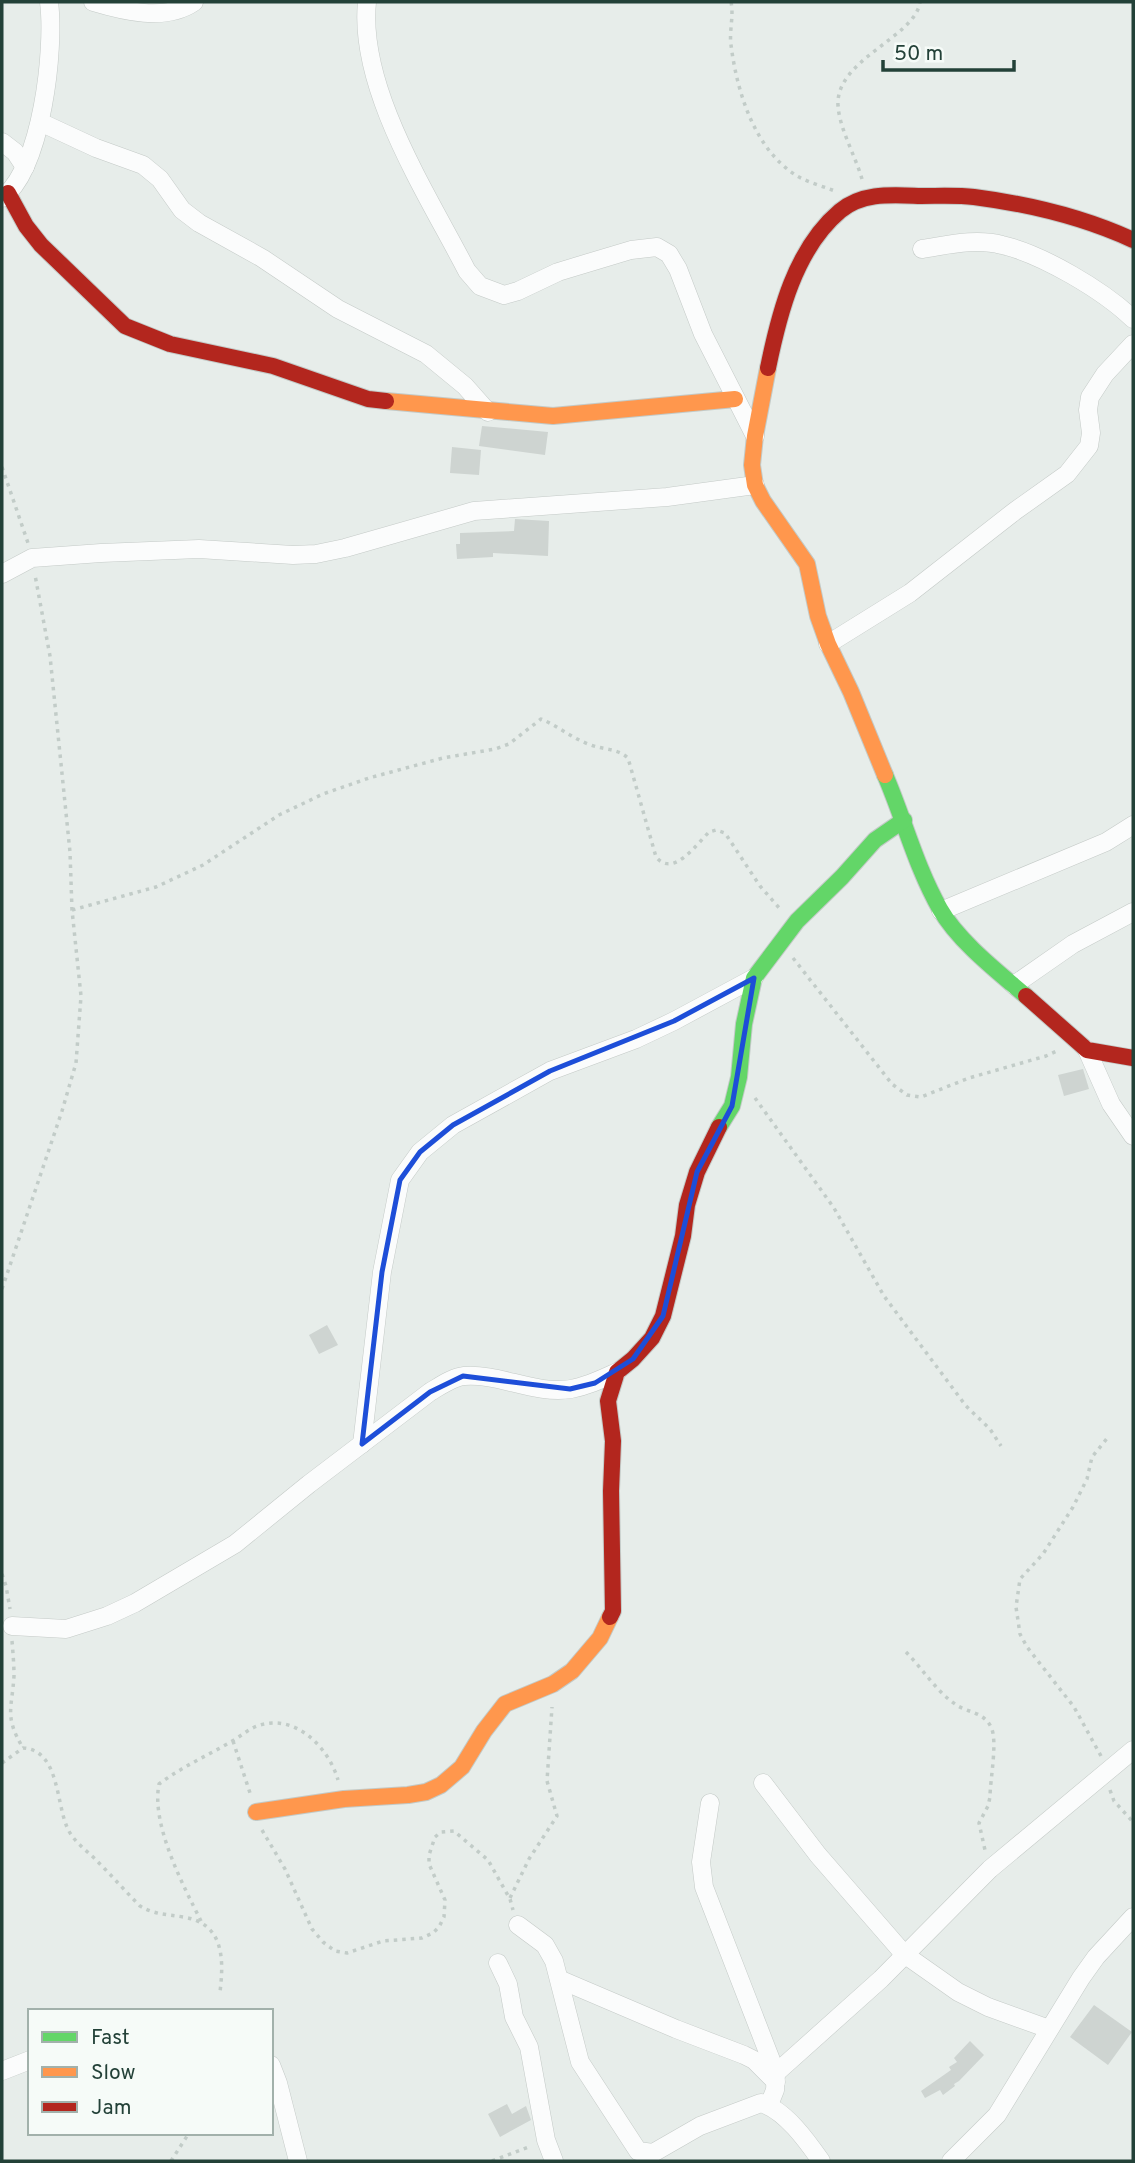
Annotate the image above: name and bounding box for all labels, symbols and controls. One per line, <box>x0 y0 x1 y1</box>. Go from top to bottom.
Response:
scale bar <box>883 28 1014 72</box>
text: 50 m <box>894 41 943 68</box>
legend <box>28 2009 273 2135</box>
text: Fast <box>91 2025 130 2052</box>
text: Slow <box>91 2060 136 2087</box>
text: Jam <box>91 2095 132 2122</box>

